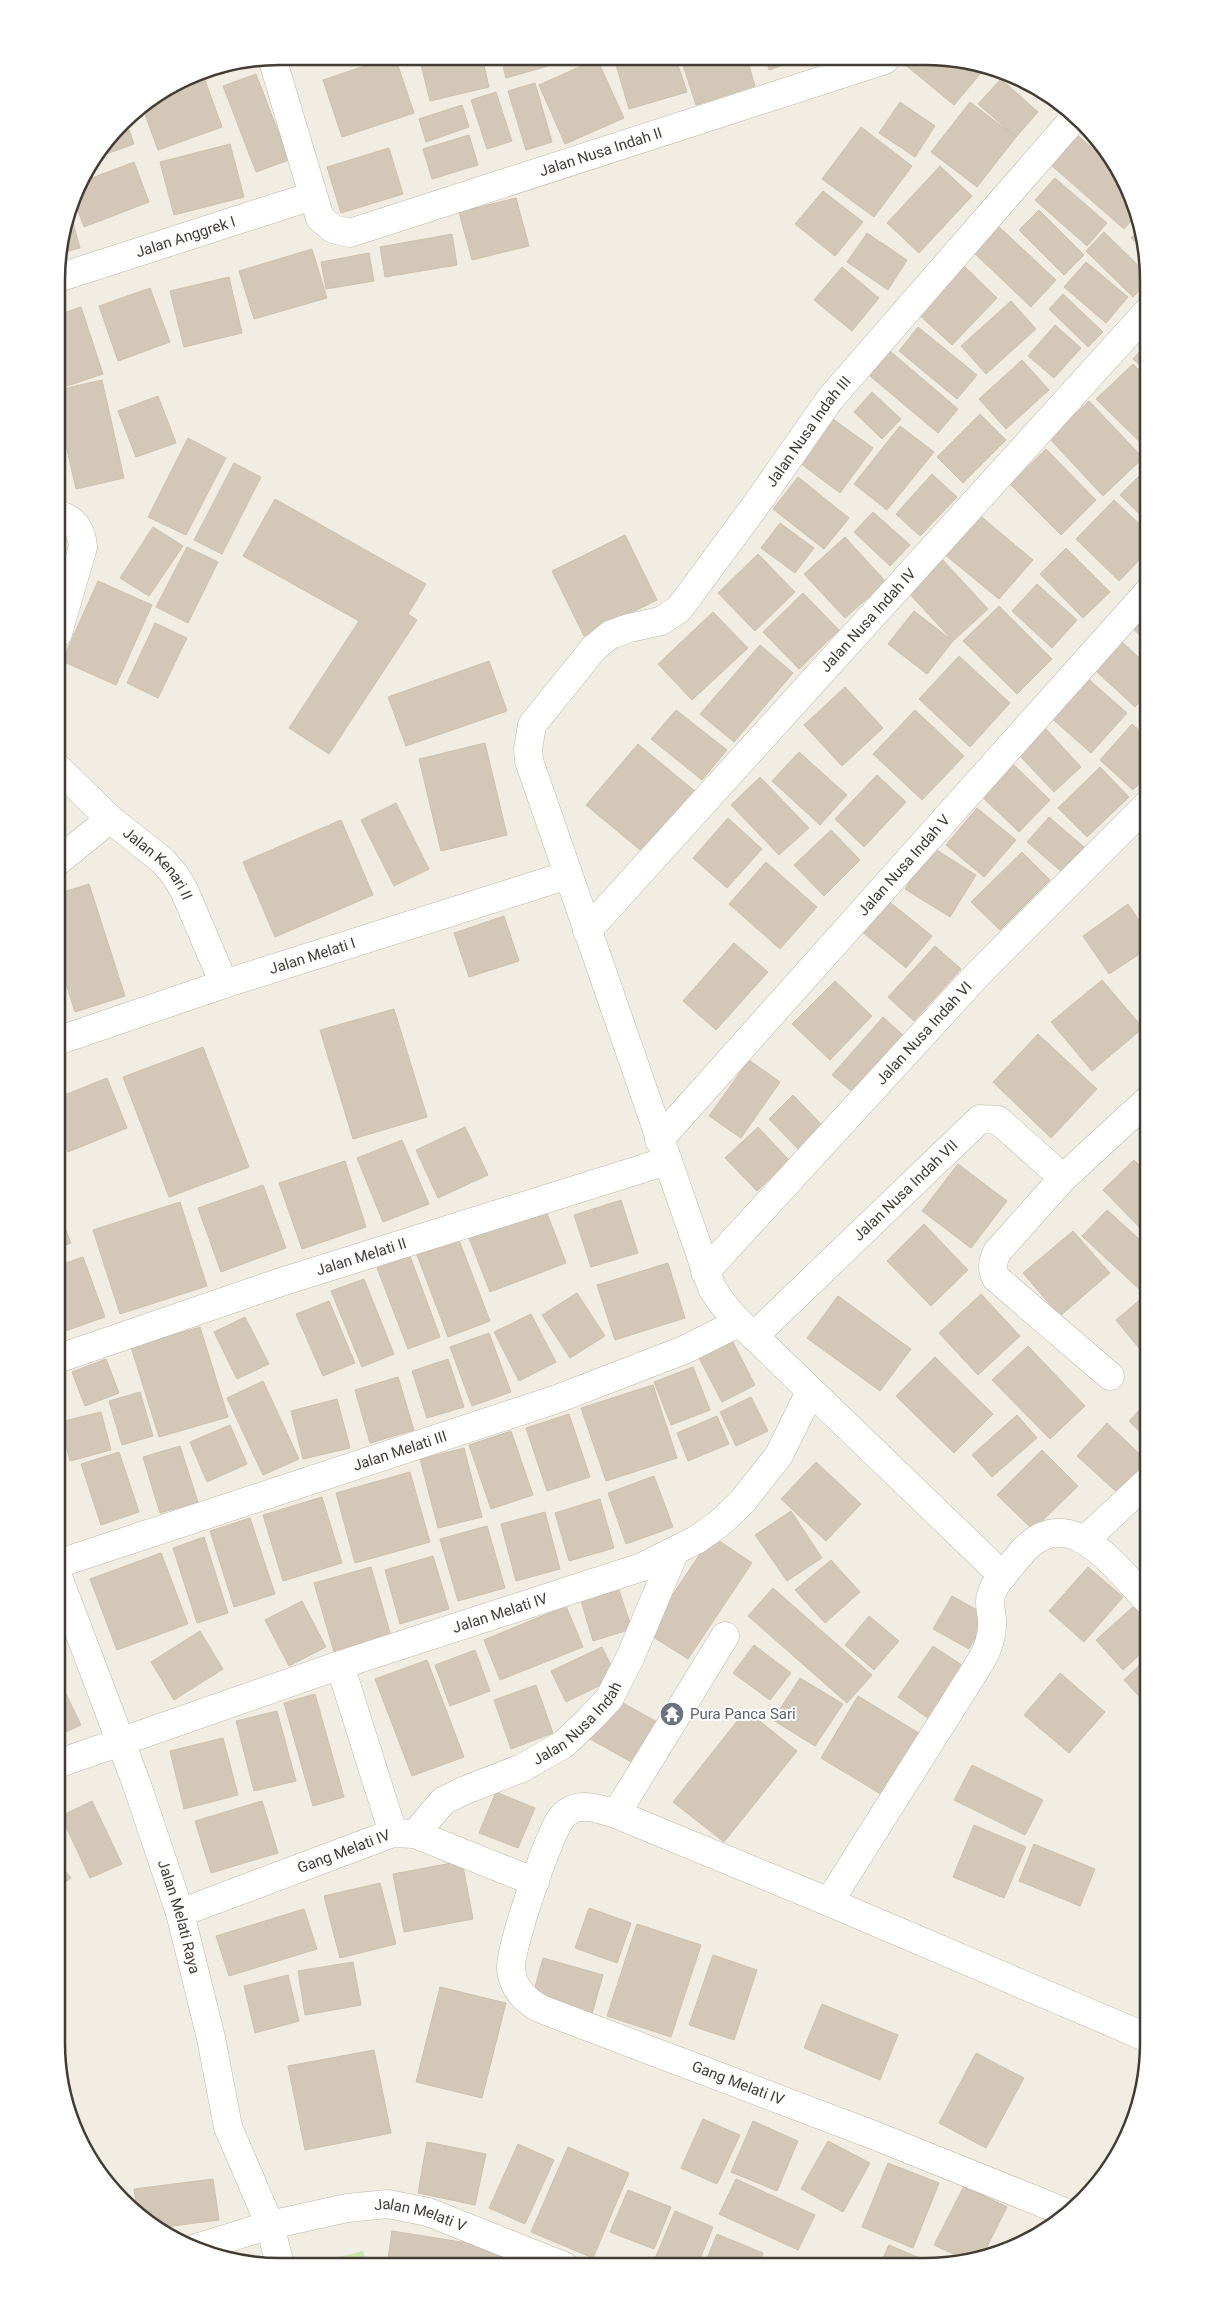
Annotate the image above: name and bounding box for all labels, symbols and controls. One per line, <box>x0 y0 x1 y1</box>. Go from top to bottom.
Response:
street label: Jalan Nusa Indah II <box>537 124 664 180</box>
street label: Jalan Anggrek I <box>133 212 238 261</box>
street label: Jalan Nusa Indah III <box>762 373 855 490</box>
street label: Jalan Nusa Indah IV <box>817 564 920 676</box>
street label: Jalan Nusa Indah V <box>854 811 954 920</box>
street label: Jalan Kenari II <box>119 824 196 903</box>
street label: Jalan Melati I <box>267 934 358 978</box>
street label: Jalan Nusa Indah VI <box>872 978 976 1088</box>
street label: Jalan Nusa Indah VII <box>850 1136 961 1245</box>
street label: Jalan Melati II <box>314 1234 409 1279</box>
street label: Jalan Melati III <box>351 1427 449 1475</box>
street label: Jalan Melati IV <box>450 1589 550 1637</box>
street label: Jalan Nusa Indah <box>530 1679 625 1769</box>
temple icon: Pura Panca Sari <box>659 1701 685 1727</box>
place label: Pura Panca Sari <box>690 1705 796 1723</box>
street label: Gang Melati IV <box>295 1826 393 1877</box>
street label: Jalan Melati Raya <box>154 1857 204 1976</box>
street label: Gang Melati IV <box>689 2057 787 2109</box>
street label: Jalan Melati V <box>373 2195 469 2235</box>

